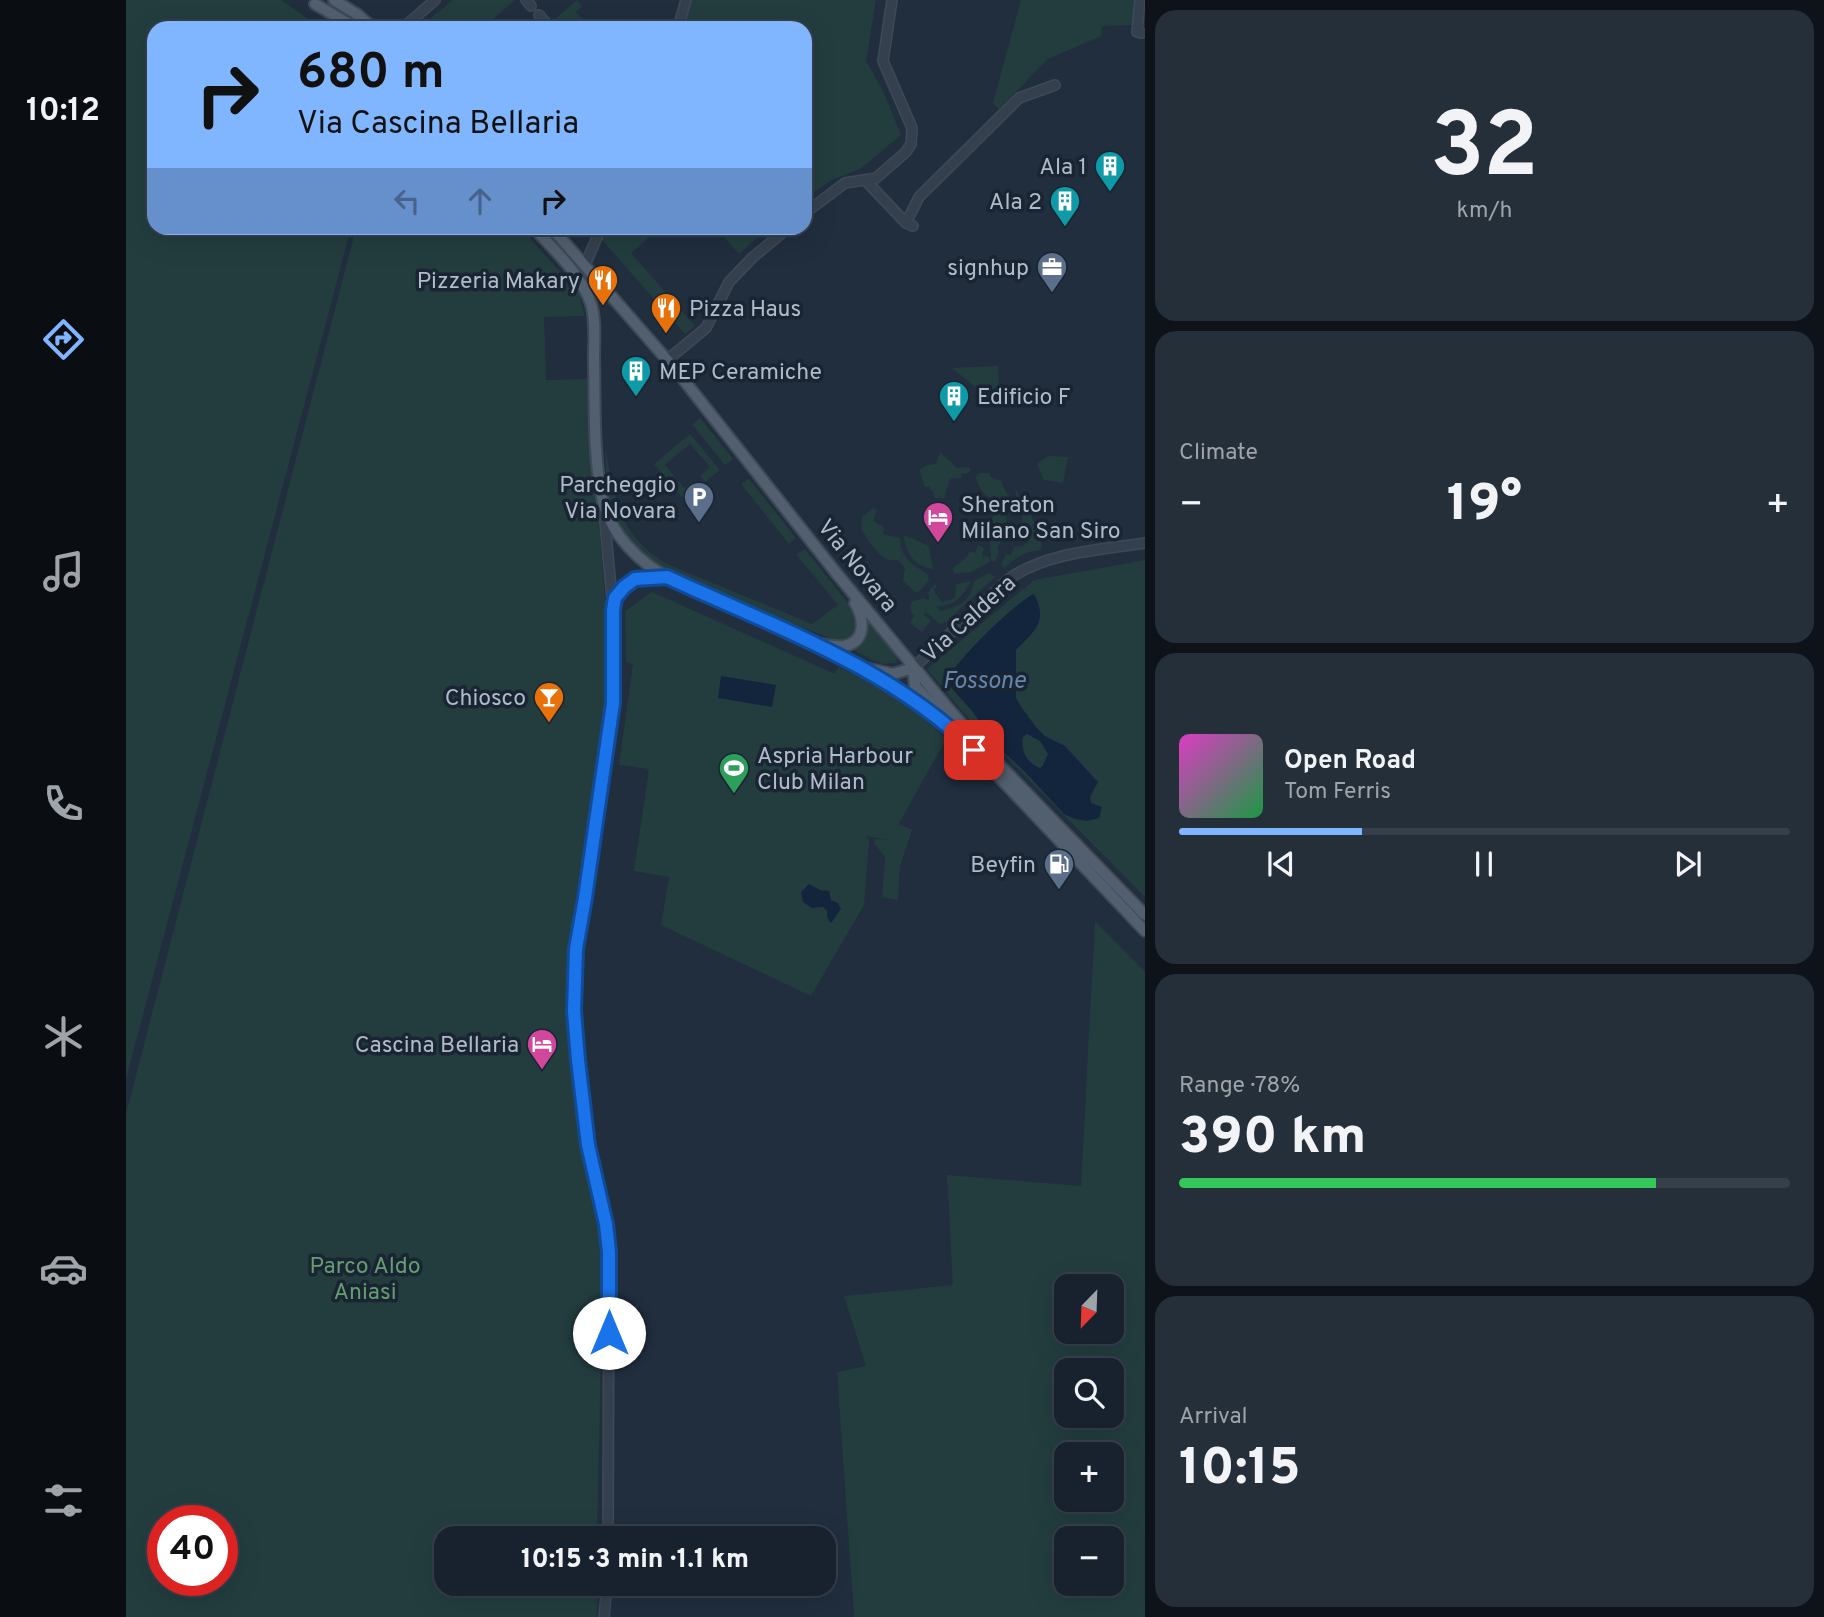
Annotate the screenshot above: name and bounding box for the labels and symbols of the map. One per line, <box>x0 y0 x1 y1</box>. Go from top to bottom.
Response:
building icon: Ala 1 <box>1093 149 1127 193</box>
place label: Ala 1 <box>1039 154 1087 183</box>
building icon: Ala 2 <box>1048 184 1082 228</box>
place label: Ala 2 <box>989 189 1042 218</box>
office icon: signhup <box>1035 250 1069 294</box>
place label: signhup <box>947 255 1029 284</box>
restaurant icon: Pizzeria Makary <box>586 263 620 307</box>
place label: Pizzeria Makary <box>417 268 580 297</box>
restaurant icon: Pizza Haus <box>649 291 683 335</box>
place label: Pizza Haus <box>689 296 801 325</box>
building icon: MEP Ceramiche <box>619 354 653 398</box>
place label: MEP Ceramiche <box>659 359 822 388</box>
building icon: Edificio F <box>937 379 971 423</box>
place label: Edificio F <box>977 384 1071 413</box>
place label: Parcheggio Via Novara <box>559 472 676 527</box>
parking icon: Parcheggio Via Novara <box>682 480 716 524</box>
place label: Sheraton Milano San Siro <box>961 492 1121 547</box>
hotel icon: Sheraton Milano San Siro <box>921 500 955 544</box>
street label: Via Novara <box>810 514 902 619</box>
street label: Via Caldera <box>916 570 1023 670</box>
water label: Fossone <box>942 667 1026 697</box>
bar icon: Chiosco <box>532 680 566 724</box>
place label: Chiosco <box>445 685 526 714</box>
pin <box>944 720 1004 780</box>
place label: Aspria Harbour Club Milan <box>757 743 913 798</box>
sports icon: Aspria Harbour Club Milan <box>717 751 751 795</box>
fuel station icon: Beyfin <box>1042 847 1076 891</box>
place label: Beyfin <box>970 852 1036 881</box>
hotel icon: Cascina Bellaria <box>525 1027 559 1071</box>
place label: Cascina Bellaria <box>355 1032 519 1061</box>
park label: Parco Aldo Aniasi <box>309 1253 421 1308</box>
north arrow <box>1054 1274 1124 1344</box>
position arrow <box>572 1296 646 1370</box>
speed limit sign: 40 <box>147 1505 238 1596</box>

